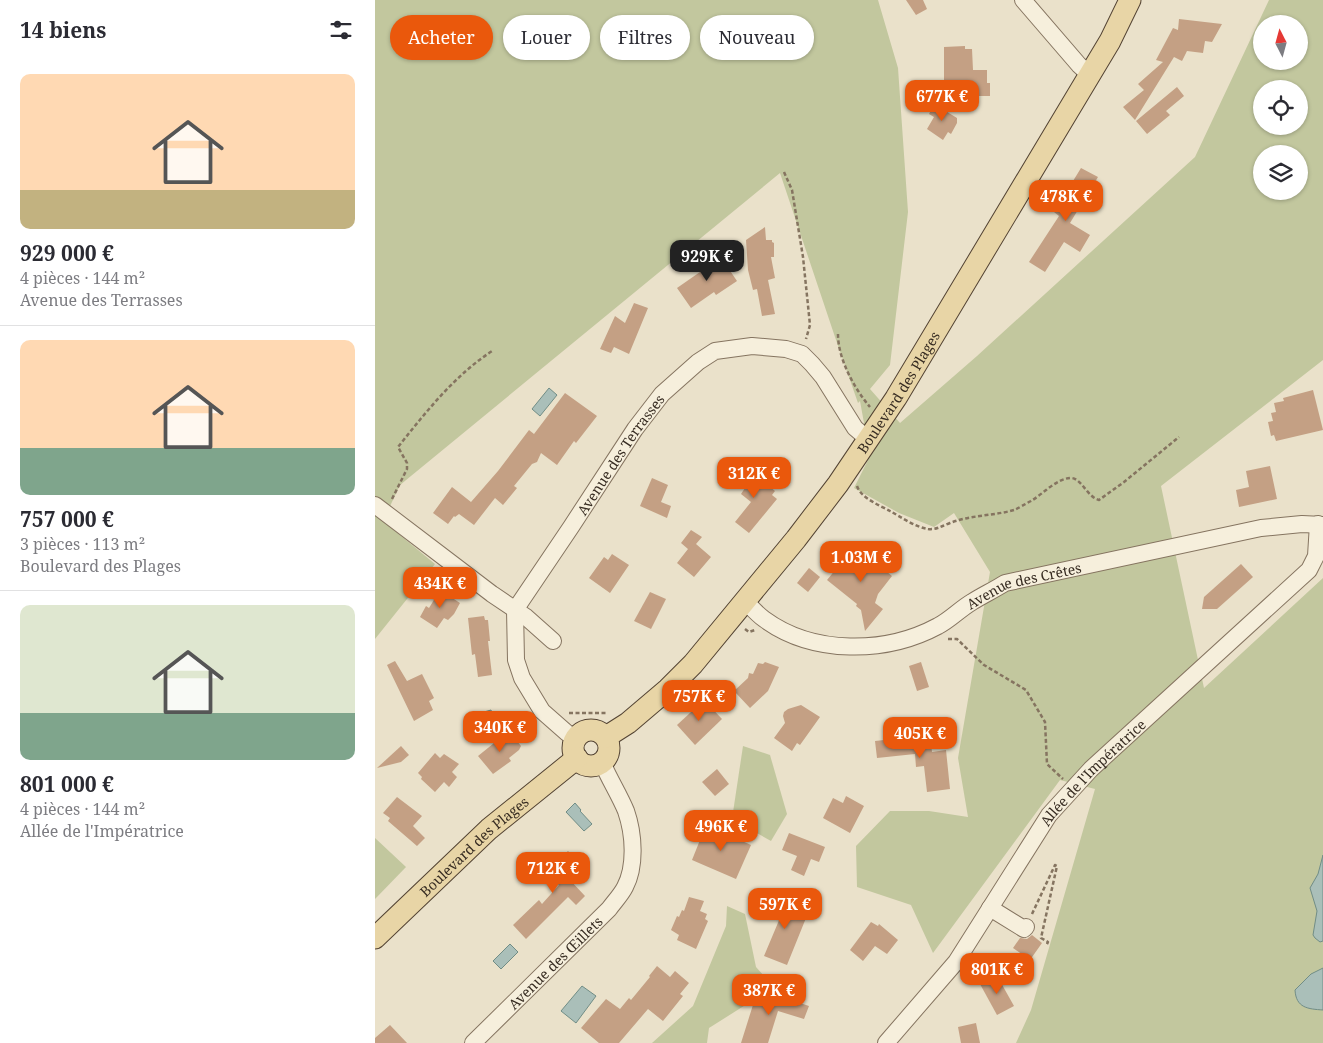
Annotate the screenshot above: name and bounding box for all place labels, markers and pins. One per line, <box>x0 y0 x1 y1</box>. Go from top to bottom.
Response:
pin: 677K € <box>901 80 983 122</box>
pin: 478K € <box>1025 180 1107 222</box>
pin: 929K € <box>666 240 748 282</box>
pin: 312K € <box>713 456 795 499</box>
pin: 1.03M € <box>815 540 907 583</box>
pin: 434K € <box>399 566 481 609</box>
pin: 757K € <box>658 680 740 722</box>
pin: 340K € <box>459 710 541 753</box>
pin: 405K € <box>879 716 961 759</box>
pin: 496K € <box>680 810 762 852</box>
pin: 712K € <box>512 852 594 894</box>
pin: 597K € <box>744 888 826 930</box>
pin: 801K € <box>956 952 1038 995</box>
pin: 387K € <box>728 974 810 1016</box>

